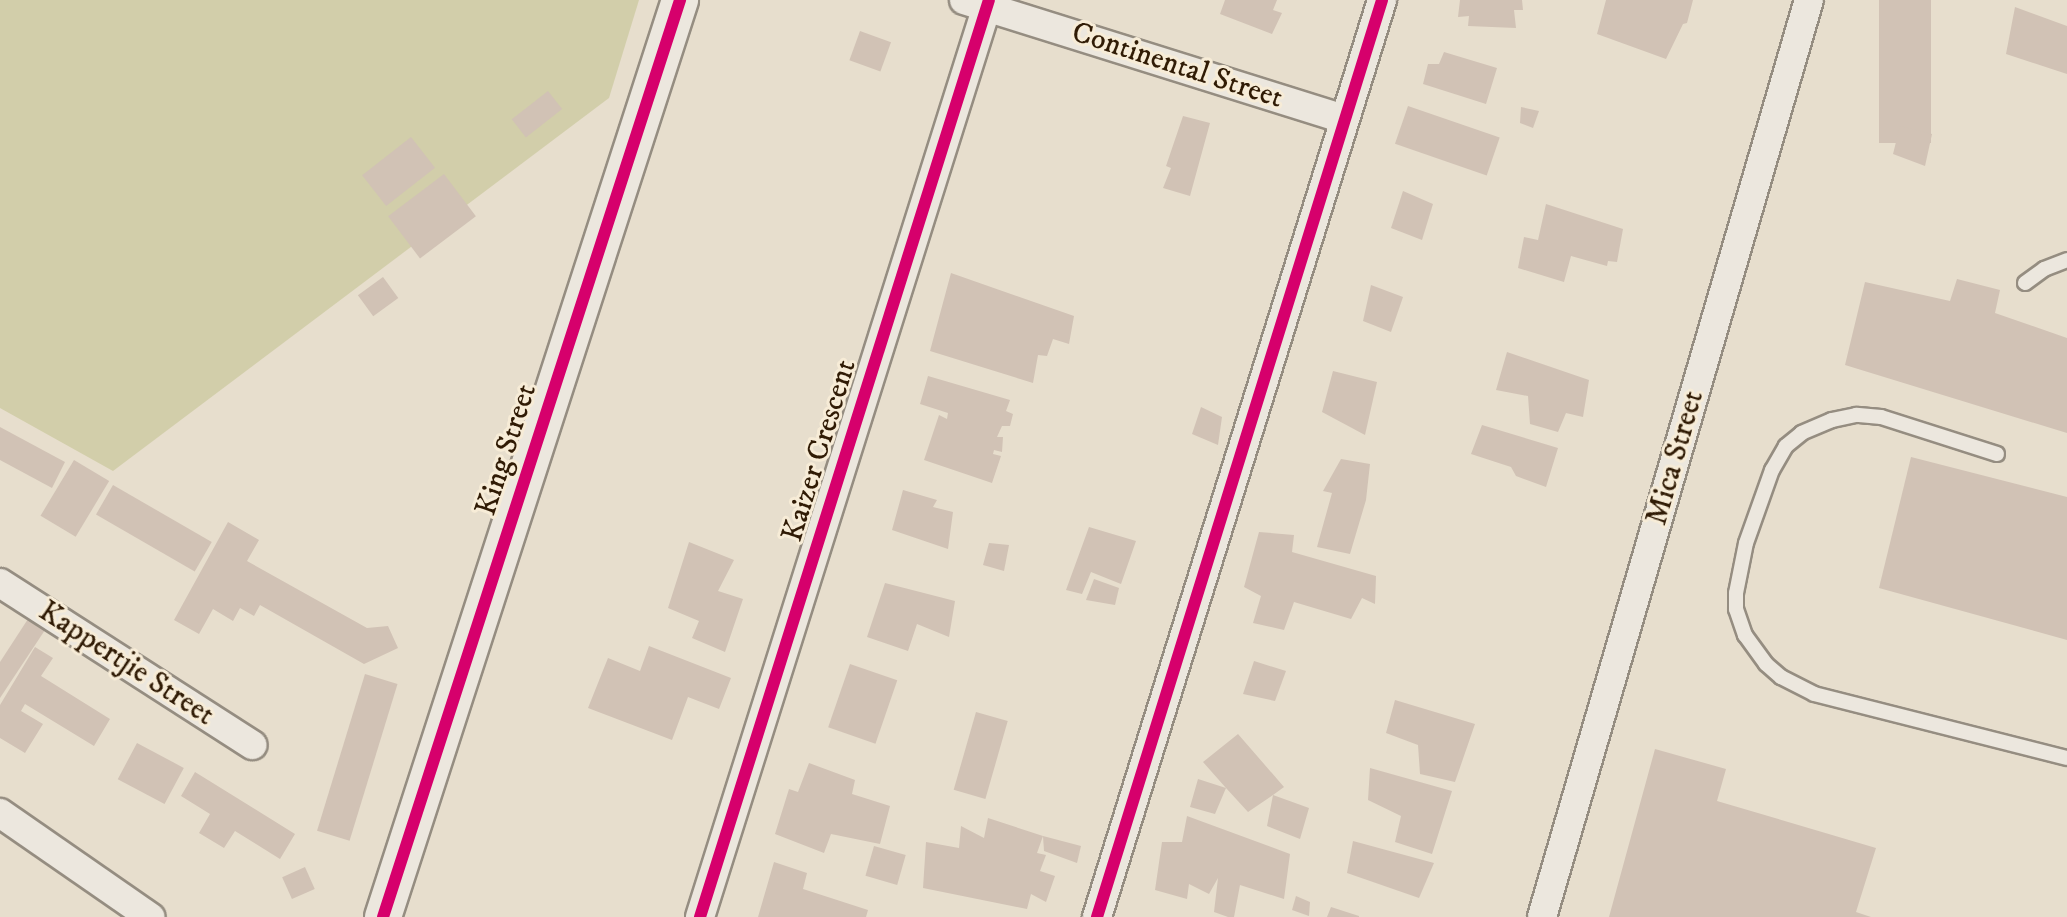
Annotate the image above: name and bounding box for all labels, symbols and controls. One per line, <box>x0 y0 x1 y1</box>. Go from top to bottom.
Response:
street label: Continental Street <box>1067 15 1287 117</box>
street label: Kaizer Crescent <box>775 356 865 546</box>
street label: King Street <box>469 380 545 520</box>
street label: Mica Street <box>1640 387 1712 529</box>
street label: Kappertjie Street <box>32 594 220 734</box>

